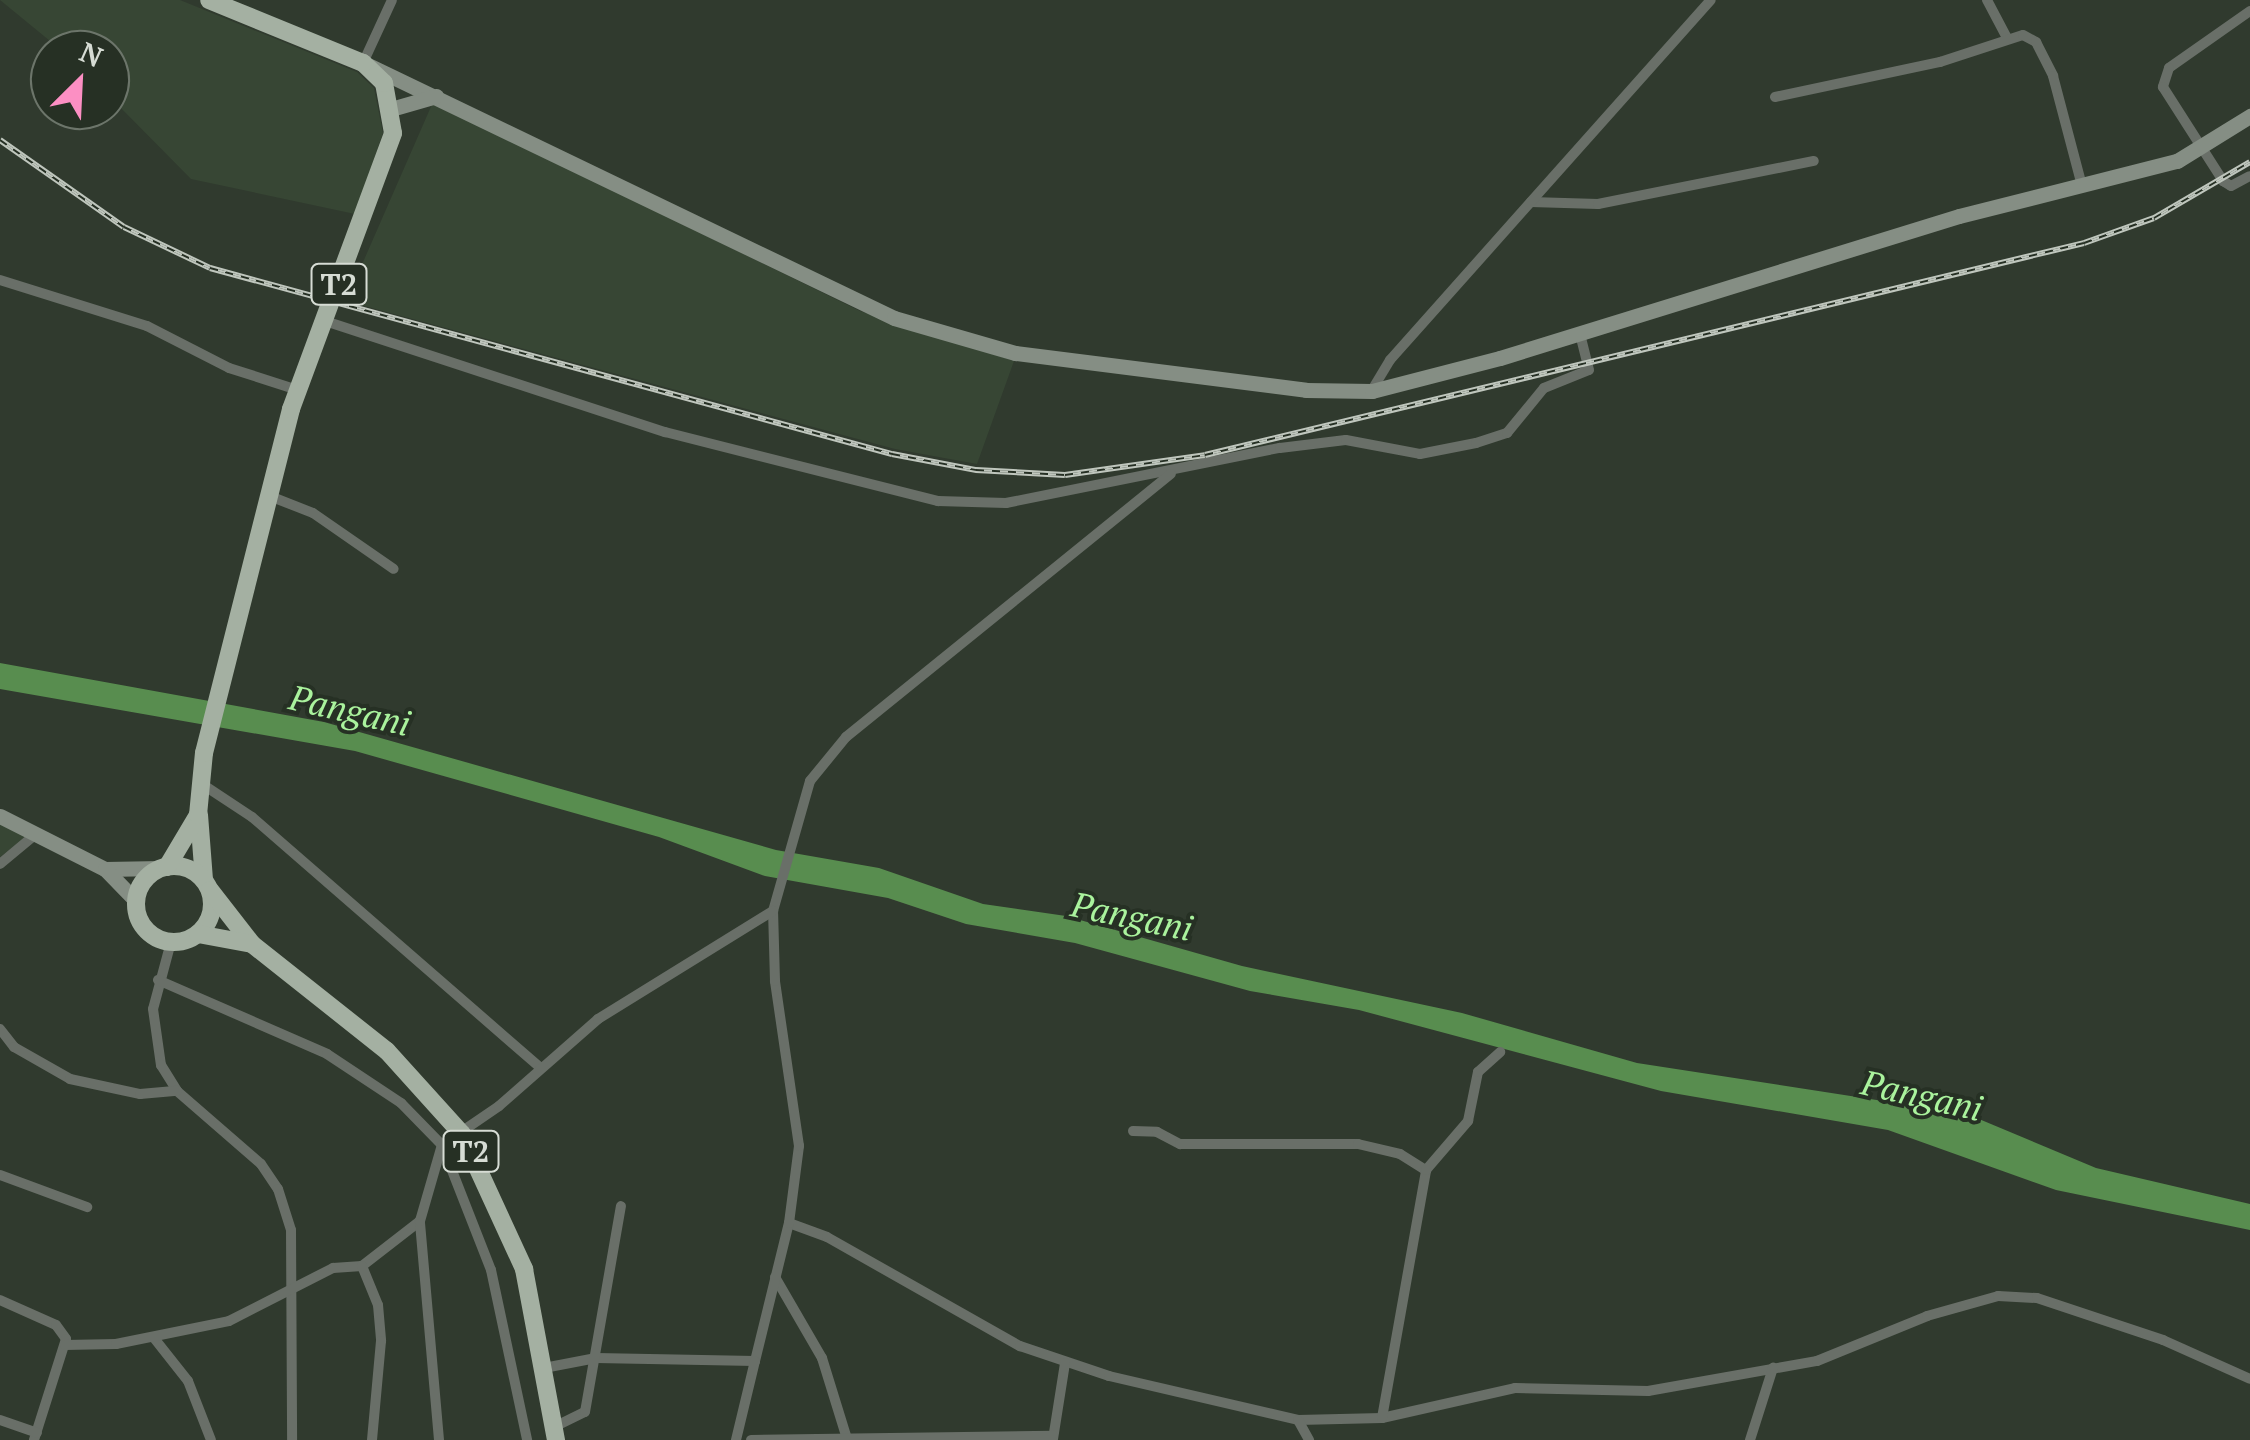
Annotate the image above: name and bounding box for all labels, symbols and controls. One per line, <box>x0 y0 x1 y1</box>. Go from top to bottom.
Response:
north arrow <box>30 30 130 130</box>
text: N <box>74 33 109 75</box>
road number: T2 <box>309 259 369 309</box>
water label: Pangani <box>285 676 415 744</box>
water label: Pangani <box>1067 883 1197 949</box>
water label: Pangani <box>1857 1061 1987 1129</box>
road number: T2 <box>441 1126 501 1176</box>

